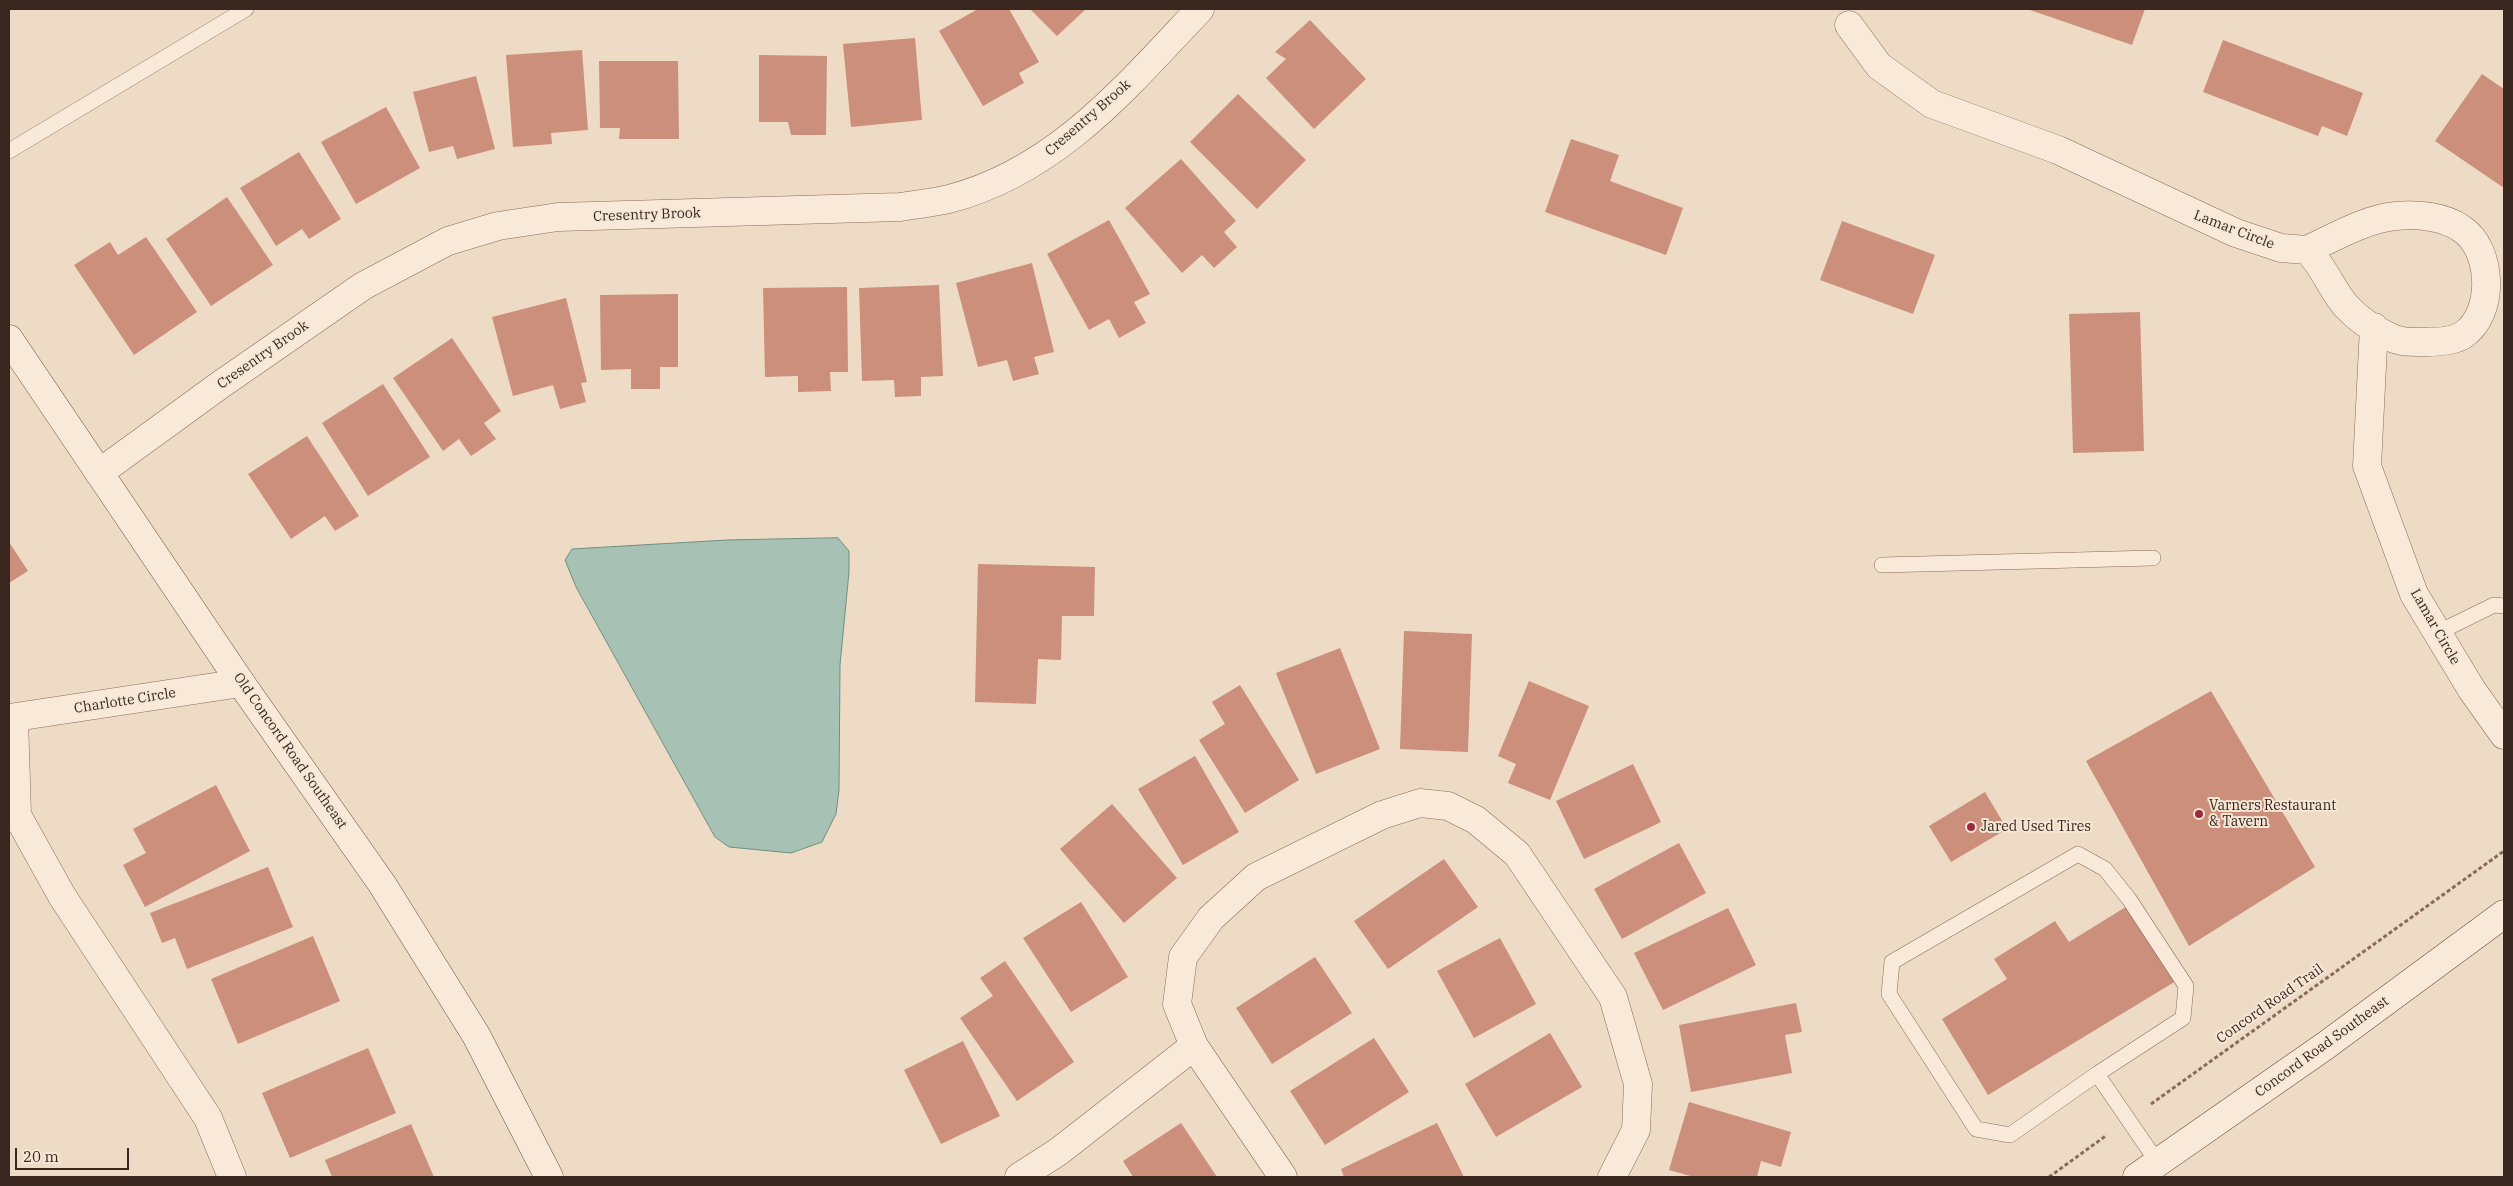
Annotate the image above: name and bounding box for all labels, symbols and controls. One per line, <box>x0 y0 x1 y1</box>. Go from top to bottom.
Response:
street label: Cresentry Brook <box>1042 76 1134 160</box>
street label: Cresentry Brook <box>593 205 701 225</box>
street label: Lamar Circle <box>2191 207 2277 253</box>
street label: Cresentry Brook <box>214 317 312 393</box>
street label: Lamar Circle <box>2406 586 2464 668</box>
street label: Old Concord Road Southeast <box>230 670 350 832</box>
street label: Charlotte Circle <box>73 685 177 717</box>
place label: Varners Restaurant & Tavern <box>2209 798 2336 830</box>
marker: Varners Restaurant & Tavern <box>2193 808 2205 820</box>
place label: Jared Used Tires <box>1981 819 2091 835</box>
marker: Jared Used Tires <box>1965 821 1977 833</box>
street label: Concord Road Trail <box>2213 961 2327 1047</box>
street label: Concord Road Southeast <box>2252 993 2392 1101</box>
scale bar <box>18 1138 131 1170</box>
text: 20 m <box>23 1147 59 1166</box>

